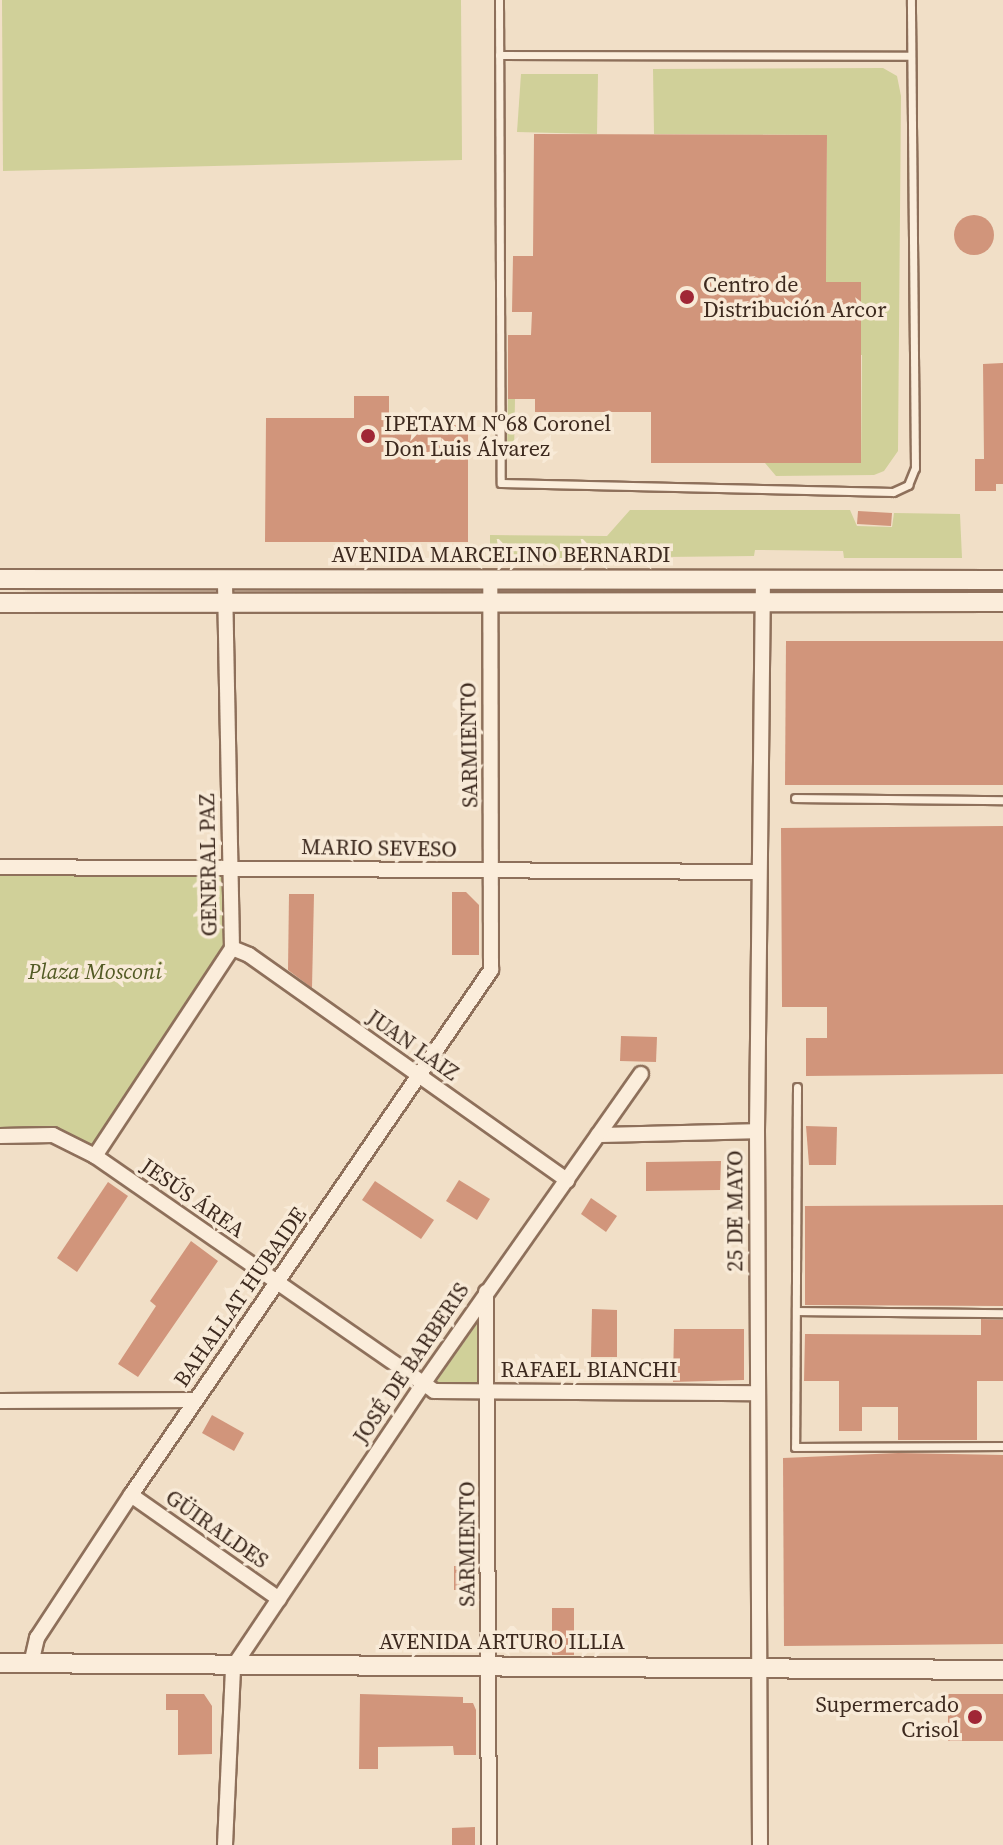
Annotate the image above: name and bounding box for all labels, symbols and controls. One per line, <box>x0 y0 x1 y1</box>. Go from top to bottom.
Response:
place label: Centro de Distribución Arcor <box>703 271 886 322</box>
marker: Centro de Distribución Arcor <box>678 288 696 306</box>
place label: IPETAYM Nº68 Coronel Don Luis Álvarez <box>384 410 611 462</box>
marker: IPETAYM Nº68 Coronel Don Luis Álvarez <box>359 427 377 445</box>
street label: AVENIDA MARCELINO BERNARDI <box>332 542 670 568</box>
street label: SARMIENTO <box>455 682 483 808</box>
street label: GENERAL PAZ <box>194 793 222 937</box>
street label: MARIO SEVESO <box>301 833 457 863</box>
park label: Plaza Mosconi <box>28 959 162 985</box>
street label: JUAN LAIZ <box>362 1004 464 1086</box>
street label: 25 DE MAYO <box>722 1150 748 1272</box>
street label: JESÚS ÁREA <box>136 1153 250 1243</box>
street label: BAHALLAT HUBAIDE <box>168 1202 312 1392</box>
street label: JOSÉ DE BARBERIS <box>347 1277 475 1449</box>
street label: RAFAEL BIANCHI <box>501 1357 677 1383</box>
street label: SARMIENTO <box>454 1481 480 1607</box>
street label: GÜIRALDES <box>160 1484 274 1574</box>
street label: AVENIDA ARTURO ILLIA <box>379 1629 625 1655</box>
place label: Supermercado Crisol <box>815 1691 959 1742</box>
marker: Supermercado Crisol <box>966 1708 984 1726</box>

